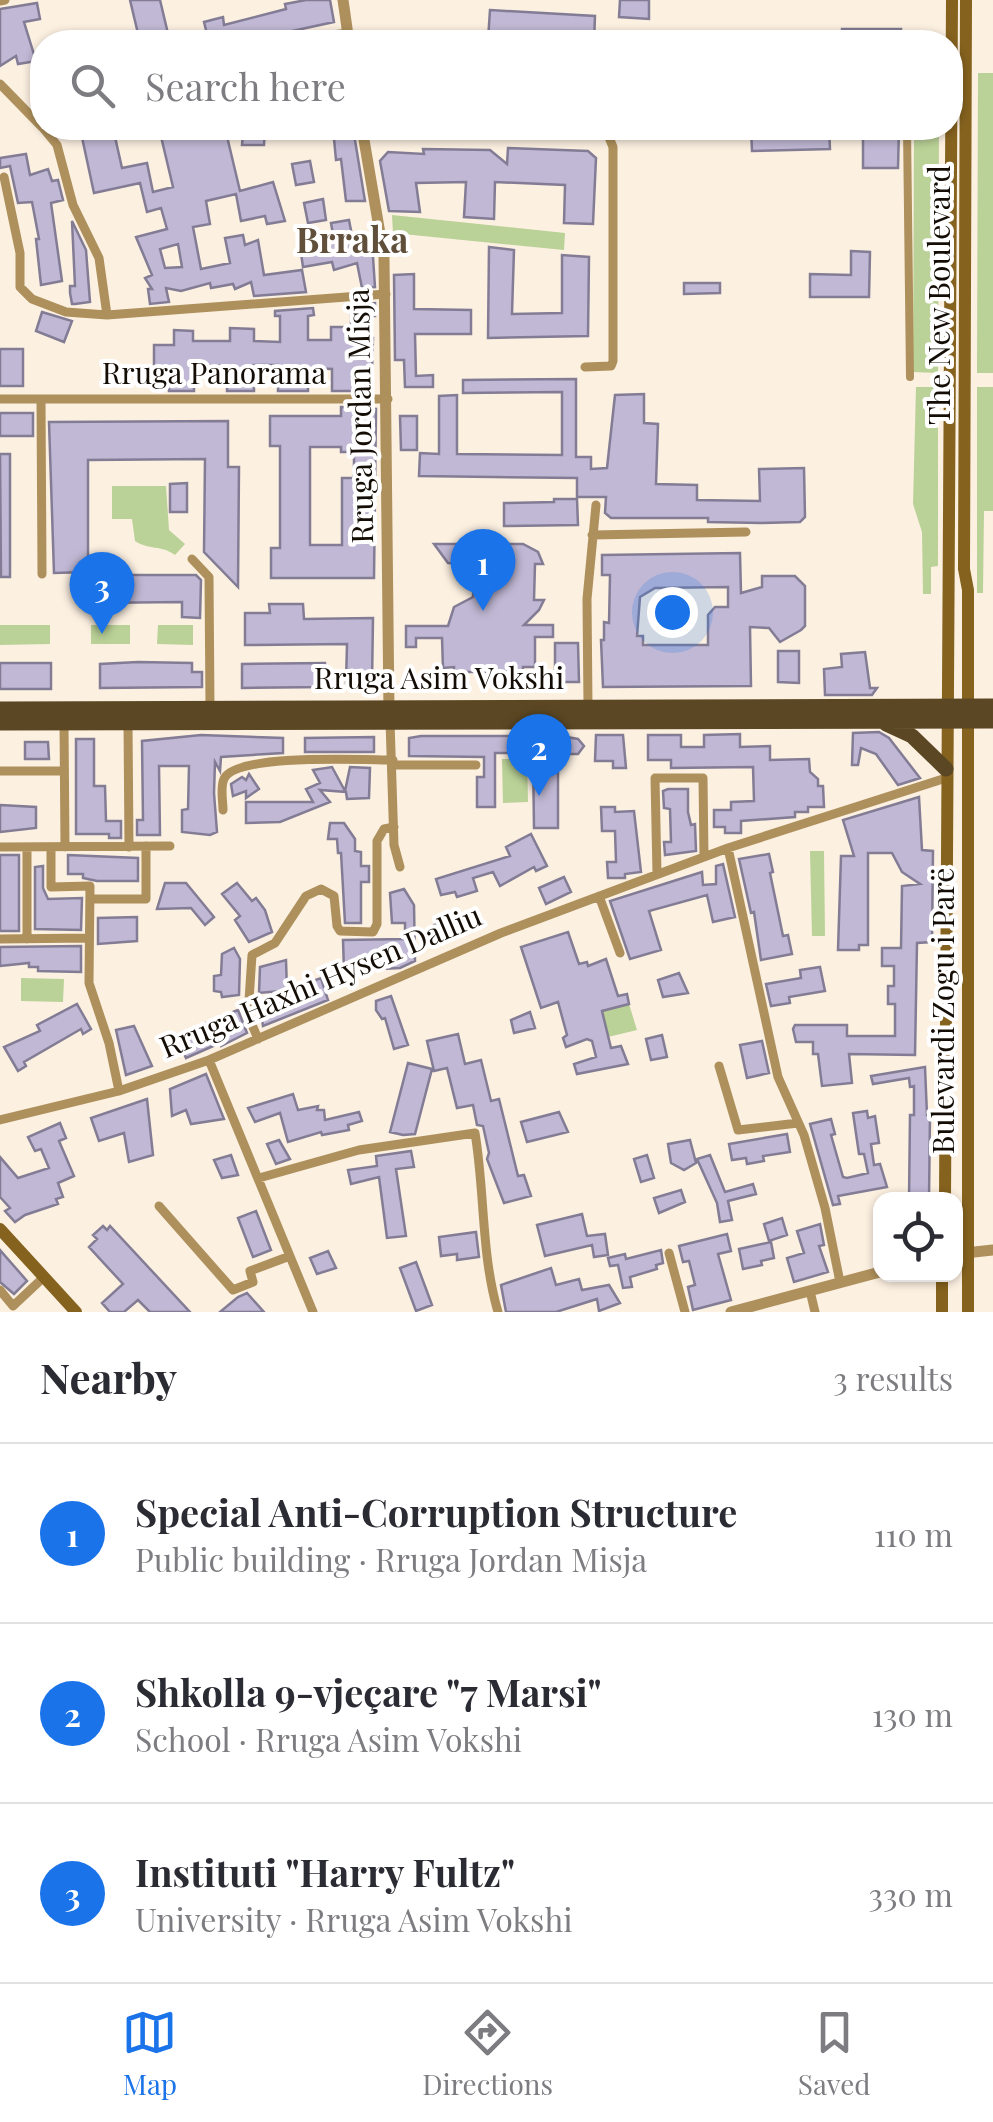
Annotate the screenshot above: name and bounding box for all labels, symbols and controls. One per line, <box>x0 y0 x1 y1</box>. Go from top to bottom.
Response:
search box <box>30 30 963 140</box>
icon: search <box>65 58 120 113</box>
text: Search here <box>145 60 346 111</box>
street label: The New Boulevard <box>918 165 958 425</box>
district label: Brraka <box>296 215 408 262</box>
street label: Rruga Jordan Misja <box>337 288 381 544</box>
street label: Rruga Panorama <box>102 352 326 392</box>
pin: 1 <box>450 528 516 611</box>
pin: 3 <box>70 552 134 634</box>
your location <box>647 587 698 638</box>
street label: Rruga Asim Vokshi <box>314 657 564 697</box>
pin: 2 <box>506 714 572 796</box>
street label: Bulevardi Zogu i Parë <box>922 868 962 1154</box>
street label: Rruga Haxhi Hysen Dalliu <box>153 894 487 1066</box>
map controls <box>873 1192 963 1282</box>
button: locate <box>873 1192 963 1282</box>
text: Nearby <box>40 1349 177 1405</box>
text: 3 results <box>833 1356 953 1399</box>
text: Special Anti-Corruption Structure <box>135 1486 737 1537</box>
text: 1 <box>66 1512 79 1555</box>
text: 110 m <box>874 1512 953 1555</box>
text: Public building · Rruga Jordan Misja <box>135 1537 647 1580</box>
text: Shkolla 9-vjeçare "7 Marsi" <box>135 1666 602 1717</box>
text: 2 <box>64 1692 81 1735</box>
text: 130 m <box>872 1692 953 1735</box>
text: School · Rruga Asim Vokshi <box>135 1717 522 1760</box>
text: Instituti "Harry Fultz" <box>135 1846 515 1897</box>
text: 3 <box>65 1872 80 1915</box>
text: 330 m <box>869 1872 953 1915</box>
text: University · Rruga Asim Vokshi <box>135 1897 573 1940</box>
tab: Map <box>122 2005 177 2102</box>
tab: Directions <box>422 2005 553 2102</box>
tab: Saved <box>798 2005 871 2102</box>

